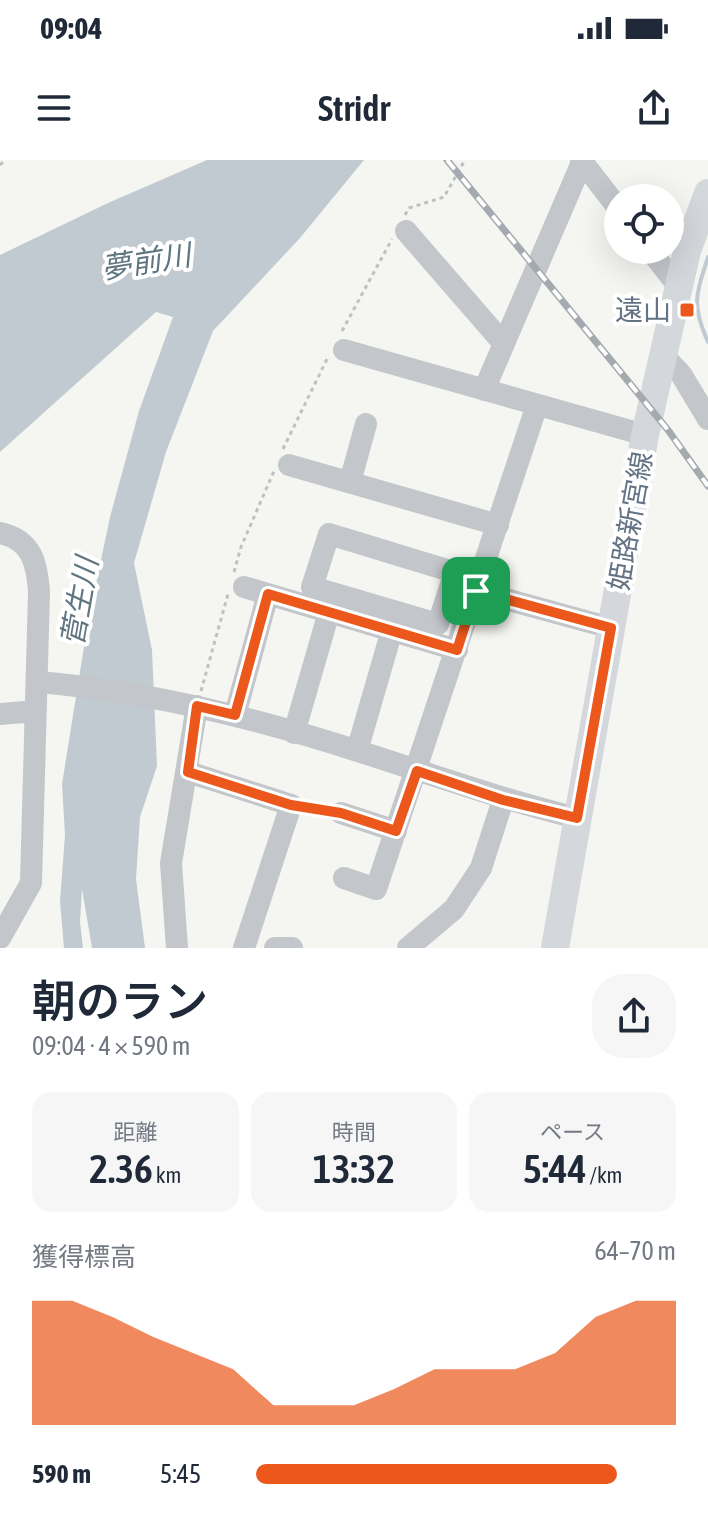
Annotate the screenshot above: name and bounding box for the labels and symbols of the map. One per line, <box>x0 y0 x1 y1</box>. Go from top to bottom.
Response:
water label: 夢前川 <box>99 237 196 285</box>
place label: 遠山 <box>615 294 671 326</box>
marker: 遠山 <box>678 301 696 319</box>
street label: 姫路新宮線 <box>602 449 658 593</box>
water label: 菅生川 <box>54 552 104 649</box>
pin <box>442 557 510 625</box>

